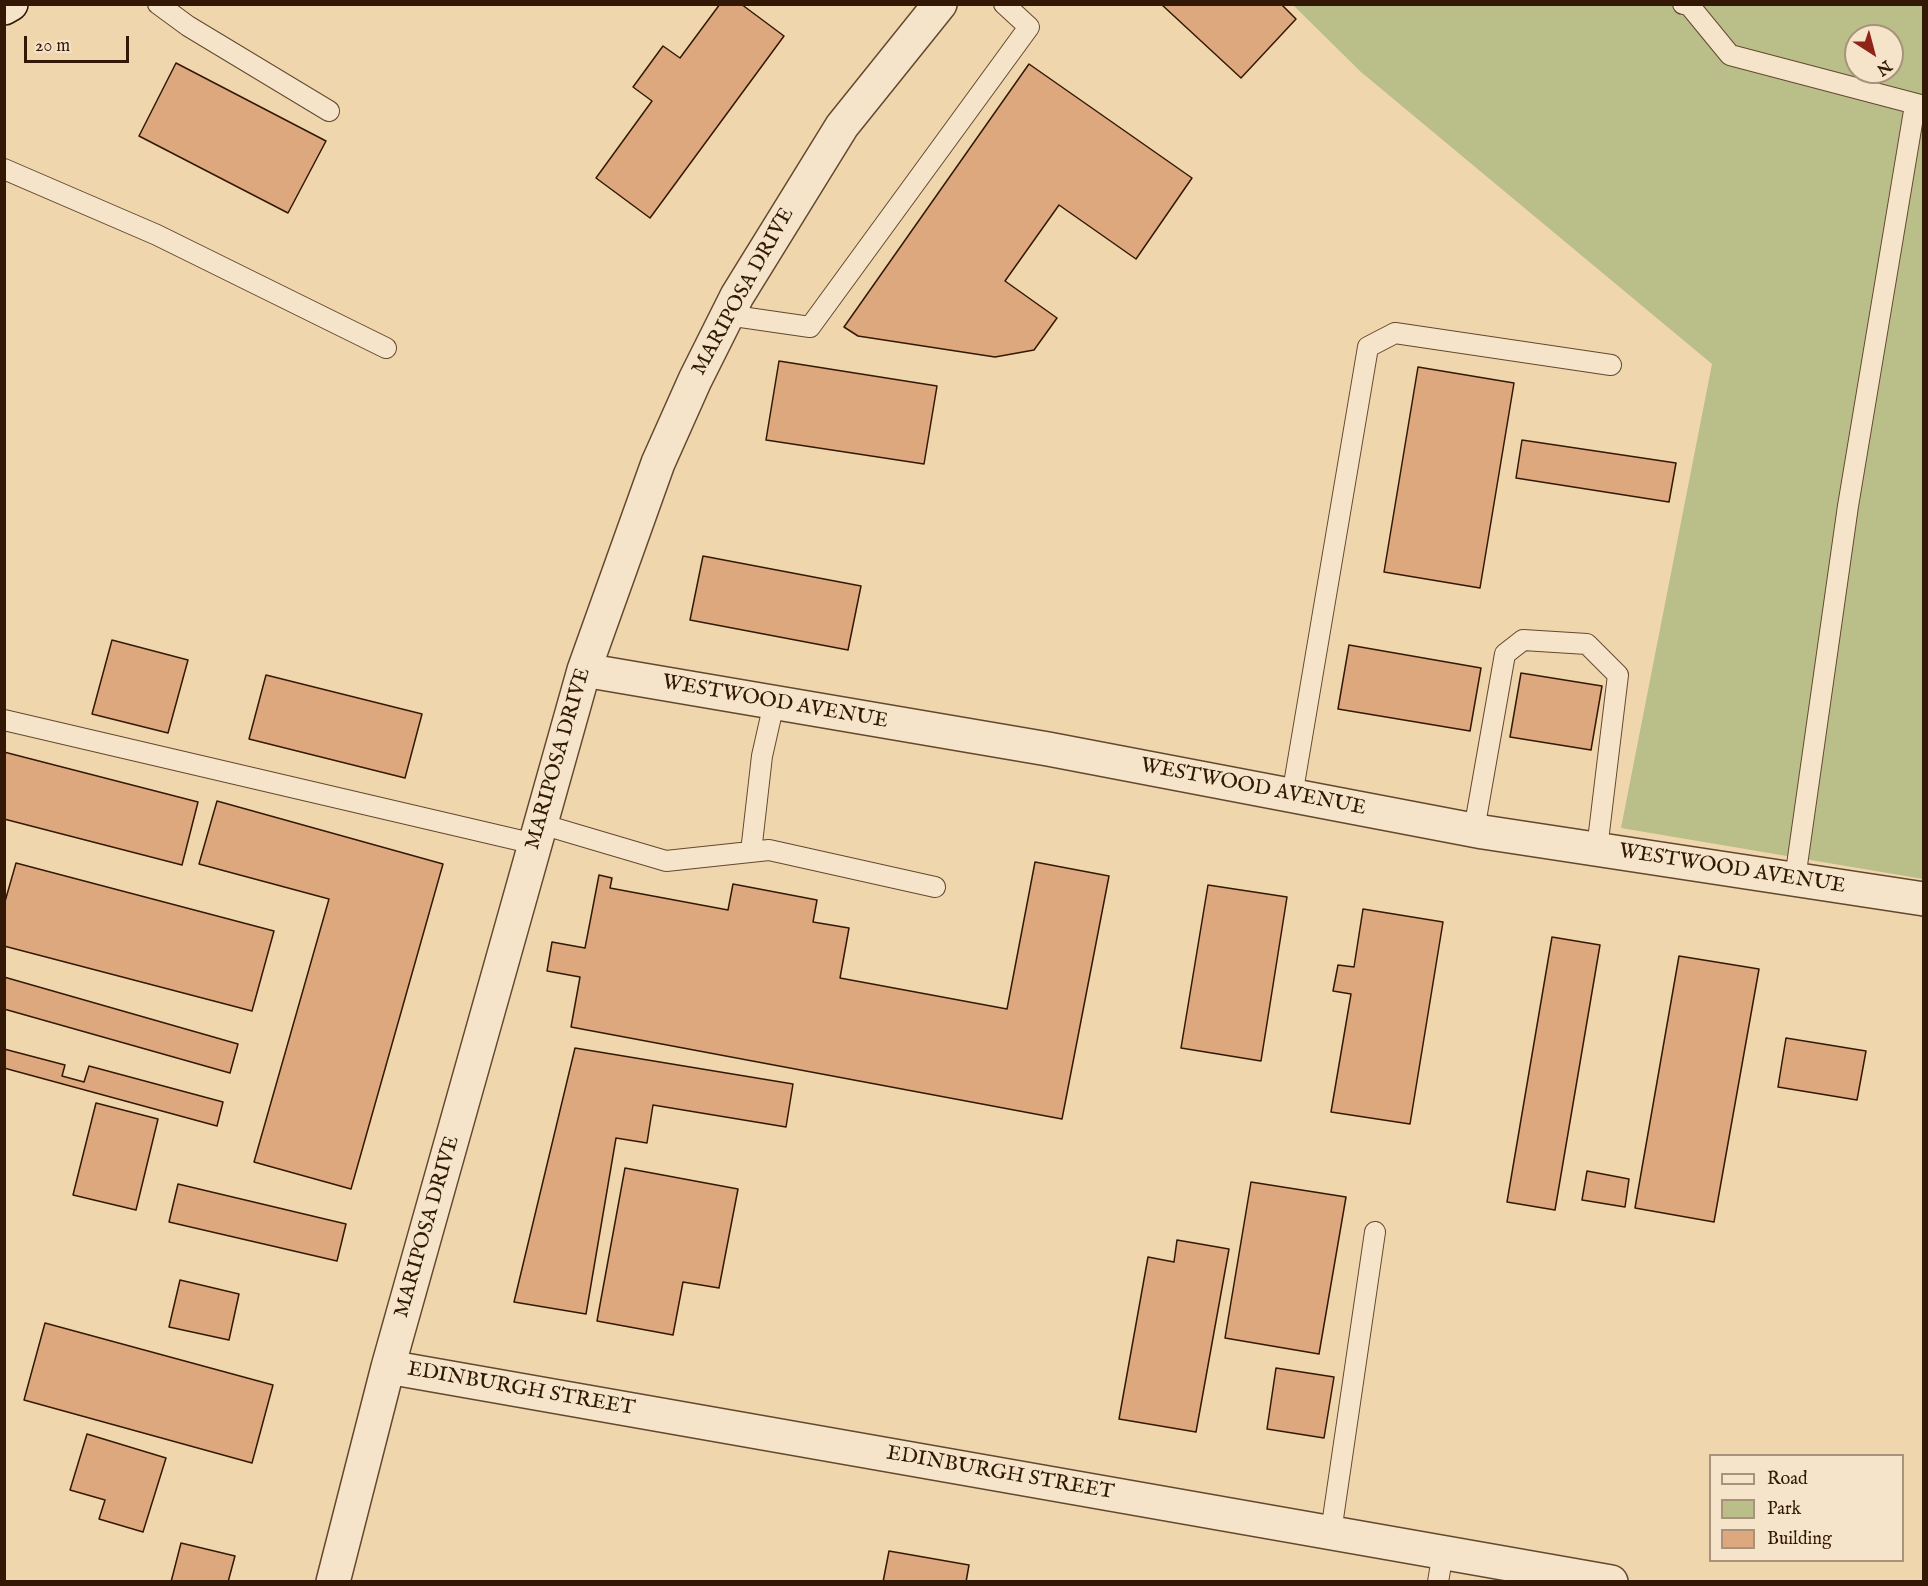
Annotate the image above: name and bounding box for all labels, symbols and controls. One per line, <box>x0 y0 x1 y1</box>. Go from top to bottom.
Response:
scale bar <box>27 24 132 62</box>
north arrow <box>1844 24 1904 84</box>
text: 20 m <box>35 35 70 58</box>
text: N <box>1872 55 1895 79</box>
street label: MARIPOSA DRIVE <box>687 204 801 380</box>
street label: MARIPOSA DRIVE <box>521 665 597 853</box>
street label: WESTWOOD AVENUE <box>660 671 890 735</box>
street label: WESTWOOD AVENUE <box>1138 754 1368 822</box>
street label: WESTWOOD AVENUE <box>1617 840 1847 900</box>
street label: MARIPOSA DRIVE <box>390 1133 466 1321</box>
street label: EDINBURGH STREET <box>405 1358 637 1422</box>
street label: EDINBURGH STREET <box>884 1442 1116 1506</box>
legend <box>1709 1454 1904 1562</box>
text: Road <box>1767 1468 1808 1491</box>
text: Park <box>1767 1498 1801 1521</box>
text: Building <box>1767 1528 1832 1551</box>

